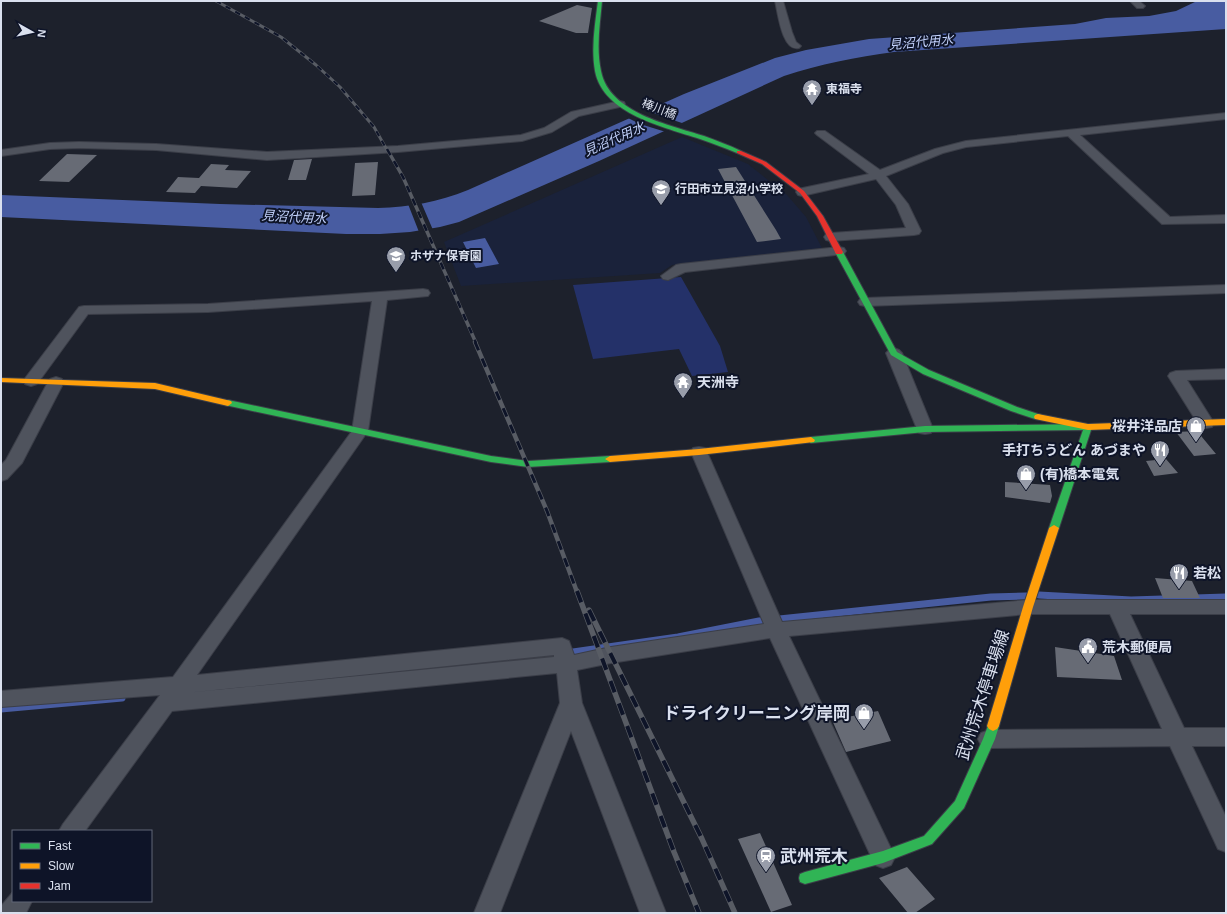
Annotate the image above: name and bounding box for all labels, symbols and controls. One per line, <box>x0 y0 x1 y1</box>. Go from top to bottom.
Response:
north arrow <box>12 12 52 52</box>
text: N <box>35 29 48 38</box>
water label: 見沼代用水 <box>888 32 956 52</box>
temple icon: 東福寺 <box>801 78 823 106</box>
place label: 東福寺 <box>826 82 862 96</box>
street label: 棒川橋 <box>640 96 678 122</box>
water label: 見沼代用水 <box>581 118 649 159</box>
school or university icon: 行田市立見沼小学校 <box>650 178 672 206</box>
place label: 行田市立見沼小学校 <box>675 182 783 196</box>
water label: 見沼代用水 <box>261 208 329 226</box>
school or university icon: ホザナ保育園 <box>385 245 407 273</box>
place label: ホザナ保育園 <box>410 249 482 263</box>
temple icon: 天洲寺 <box>672 371 694 399</box>
place label: 天洲寺 <box>697 374 739 390</box>
shop icon: 桜井洋品店 <box>1185 415 1207 443</box>
place label: 桜井洋品店 <box>1112 418 1182 434</box>
restaurant icon: 手打ちうどん あづまや <box>1149 439 1171 467</box>
place label: 手打ちうどん あづまや <box>1002 442 1146 458</box>
shop icon: (有)橋本電気 <box>1015 463 1037 491</box>
place label: (有)橋本電気 <box>1040 466 1119 482</box>
restaurant icon: 若松 <box>1168 562 1190 590</box>
place label: 若松 <box>1193 565 1221 581</box>
street label: 武州荒木停車場線 <box>953 627 1013 763</box>
public building icon: 荒木郵便局 <box>1077 636 1099 664</box>
place label: 荒木郵便局 <box>1102 639 1172 655</box>
shop icon: ドライクリーニング岸岡 <box>853 702 875 730</box>
place label: ドライクリーニング岸岡 <box>663 704 850 723</box>
legend <box>12 830 152 902</box>
text: Fast <box>48 839 72 853</box>
station icon: 武州荒木 <box>755 845 777 873</box>
place label: 武州荒木 <box>780 847 848 866</box>
text: Slow <box>48 859 74 873</box>
text: Jam <box>48 879 71 893</box>

